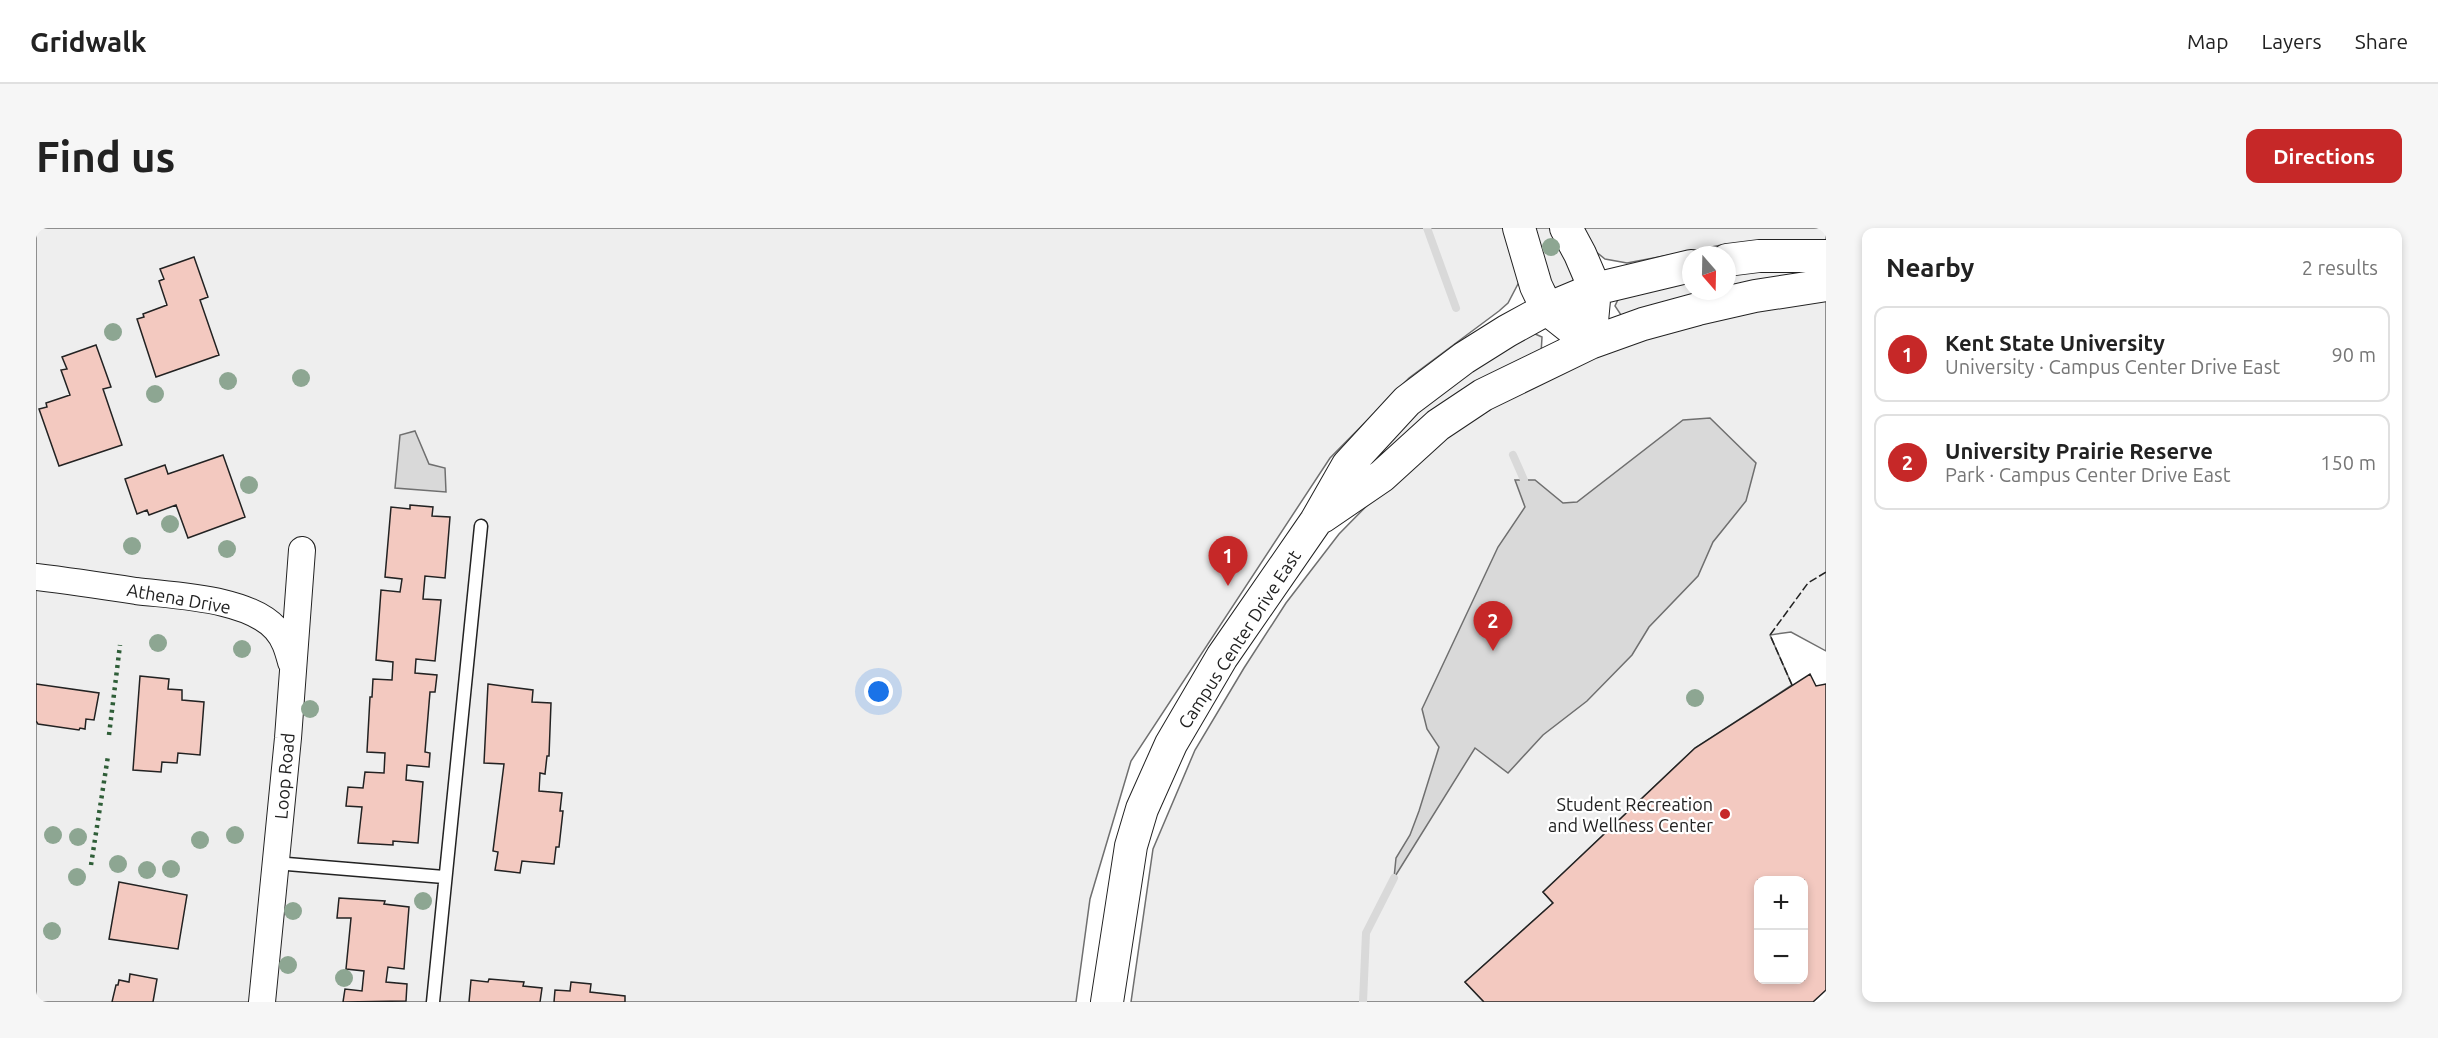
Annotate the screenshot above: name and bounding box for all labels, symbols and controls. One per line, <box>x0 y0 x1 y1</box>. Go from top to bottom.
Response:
text: Gridwalk <box>30 26 147 57</box>
text: Map <box>2187 29 2228 53</box>
text: Layers <box>2261 29 2322 53</box>
text: Share <box>2355 29 2408 53</box>
button: Directions <box>2246 129 2402 183</box>
text: Find us <box>36 133 175 180</box>
north arrow <box>1682 246 1736 300</box>
text: Nearby <box>1886 253 1974 282</box>
text: 2 results <box>2302 256 2378 279</box>
text: Kent State University <box>1945 330 2165 355</box>
text: 1 <box>1902 343 1913 366</box>
text: 90 m <box>2332 343 2376 366</box>
text: University · Campus Center Drive East <box>1945 355 2280 378</box>
text: University Prairie Reserve <box>1945 438 2213 463</box>
text: 2 <box>1902 451 1913 474</box>
text: 150 m <box>2320 451 2376 474</box>
text: Park · Campus Center Drive East <box>1945 463 2231 486</box>
pin: 1 <box>1208 536 1248 586</box>
street label: Campus Center Drive East <box>1174 546 1304 732</box>
street label: Athena Drive <box>125 579 233 617</box>
pin: 2 <box>1474 602 1512 651</box>
your location <box>864 677 893 706</box>
street label: Loop Road <box>270 732 298 820</box>
place label: Student Recreation and Wellness Center <box>1548 794 1713 835</box>
marker: Student Recreation and Wellness Center <box>1718 807 1732 821</box>
map controls <box>1754 876 1808 984</box>
button: + <box>1754 876 1808 930</box>
button: − <box>1754 930 1808 984</box>

